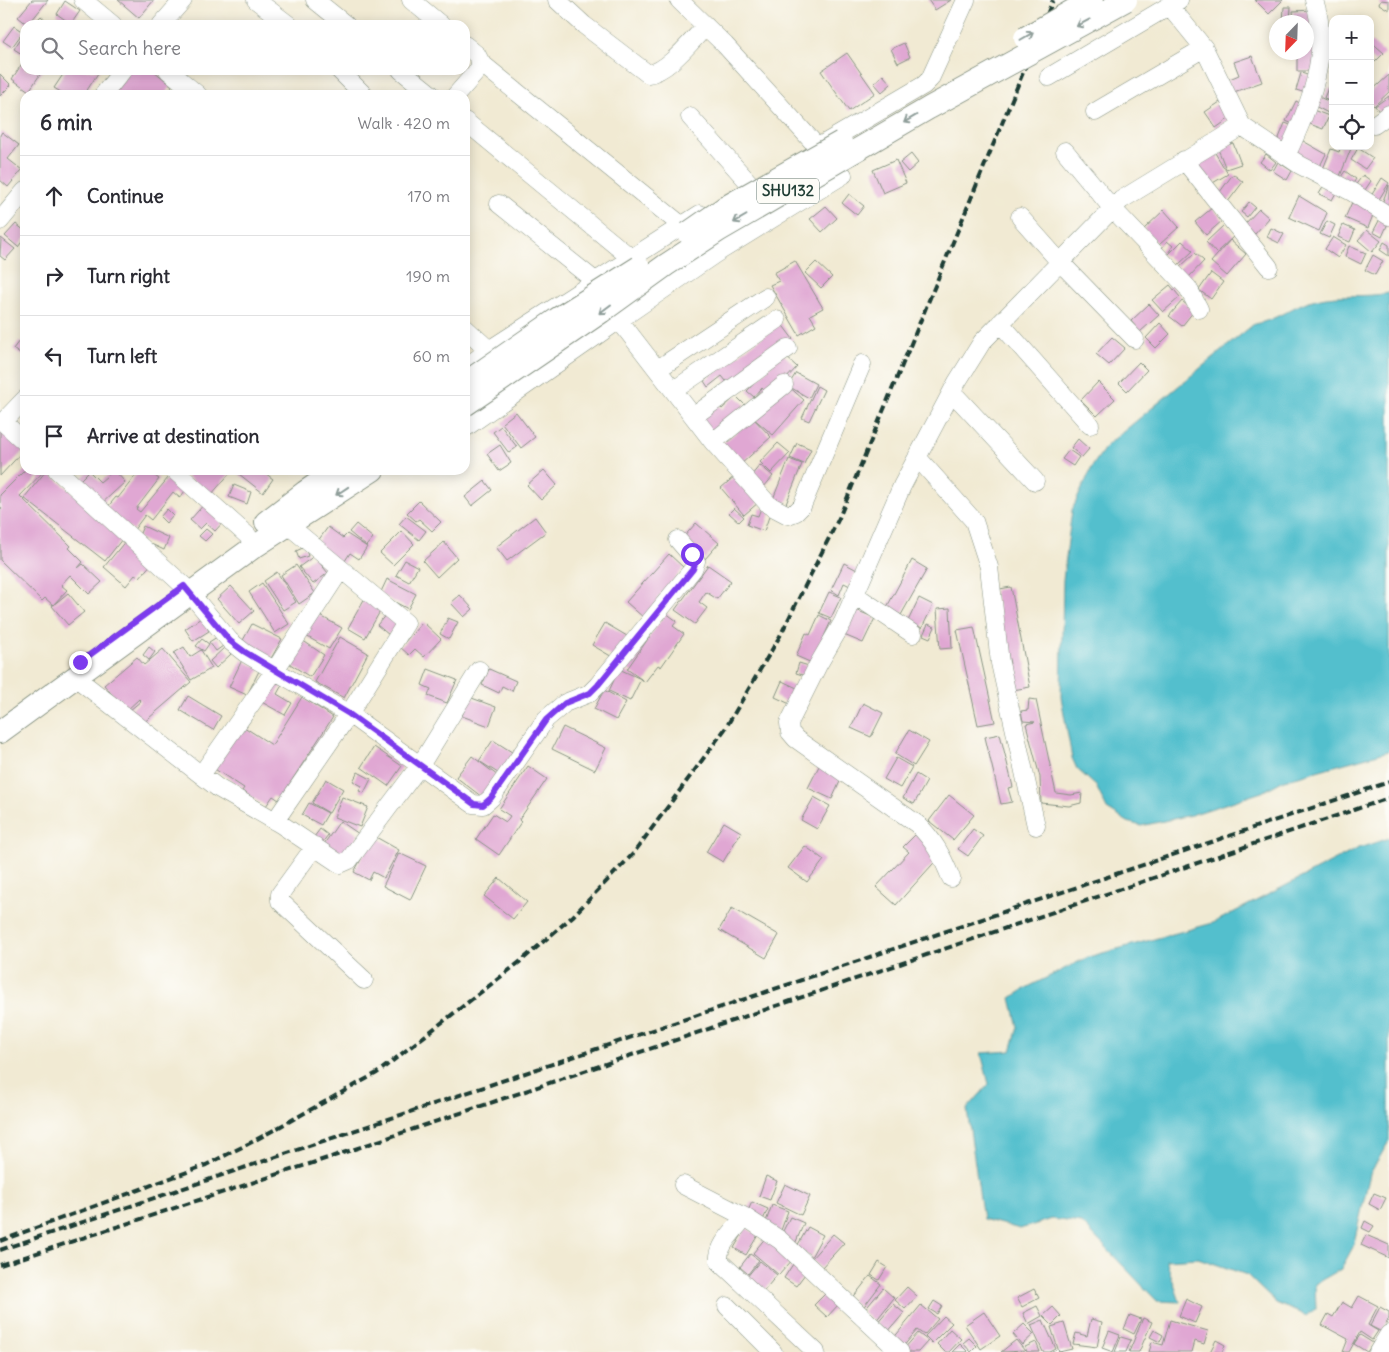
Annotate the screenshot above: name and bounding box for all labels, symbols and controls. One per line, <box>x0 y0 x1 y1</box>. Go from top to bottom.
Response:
north arrow <box>1269 15 1314 60</box>
map controls <box>1329 15 1374 150</box>
button: + <box>1329 15 1374 60</box>
one-way arrow <box>1076 19 1091 28</box>
search box <box>20 20 470 75</box>
one-way arrow <box>1020 31 1034 41</box>
icon: search <box>38 34 66 62</box>
text: Search here <box>78 36 181 60</box>
button: − <box>1329 60 1374 105</box>
button: locate <box>1329 105 1374 150</box>
text: 6 min <box>40 109 92 136</box>
text: Walk · 420 m <box>358 113 450 133</box>
one-way arrow <box>904 114 918 124</box>
road number: SHU132 <box>757 178 819 204</box>
icon: ahead <box>40 182 68 210</box>
text: Continue <box>87 184 164 208</box>
text: 170 m <box>407 186 450 206</box>
one-way arrow <box>733 214 748 224</box>
icon: right <box>40 262 68 290</box>
text: Turn right <box>87 264 170 288</box>
text: 190 m <box>406 266 450 286</box>
one-way arrow <box>598 304 612 314</box>
icon: left <box>40 342 68 370</box>
text: Turn left <box>87 344 157 368</box>
text: 60 m <box>412 346 450 366</box>
icon: arrive <box>40 422 68 450</box>
text: Arrive at destination <box>87 424 260 448</box>
one-way arrow <box>336 486 350 496</box>
route start <box>681 543 704 566</box>
route end <box>69 651 92 674</box>

